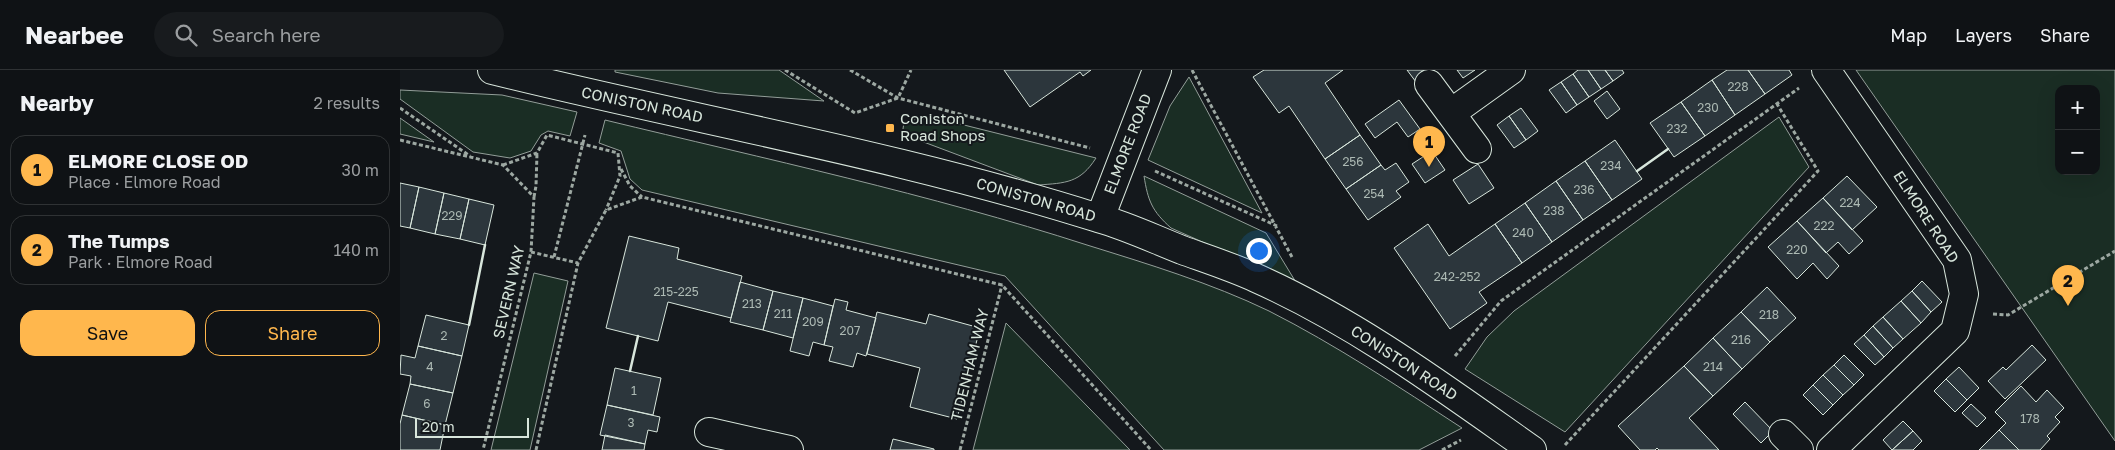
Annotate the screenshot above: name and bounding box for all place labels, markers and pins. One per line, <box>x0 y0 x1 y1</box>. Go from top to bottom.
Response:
place label: Coniston Road Shops <box>900 109 986 144</box>
marker: Coniston Road Shops <box>884 122 896 134</box>
pin: 1 <box>1413 126 1445 167</box>
pin: 2 <box>2052 265 2084 306</box>

